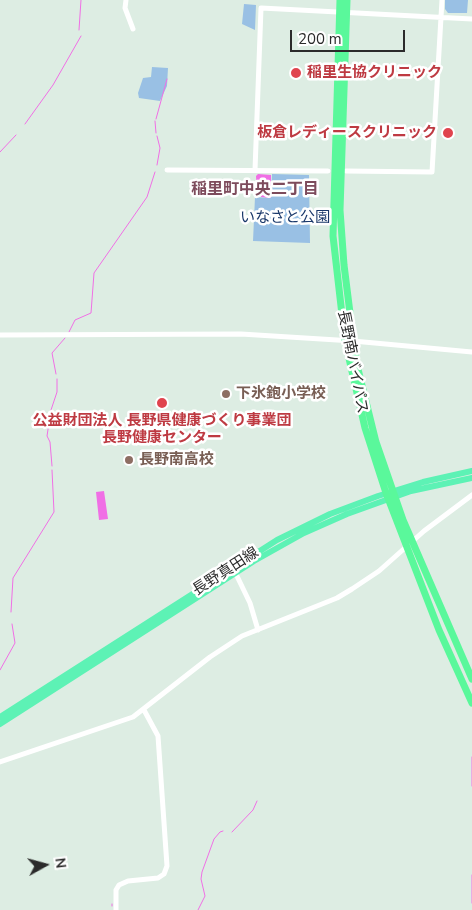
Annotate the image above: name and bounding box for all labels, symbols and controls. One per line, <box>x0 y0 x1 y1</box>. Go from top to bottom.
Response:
scale bar <box>292 20 407 52</box>
text: 200 m <box>298 29 342 49</box>
place label: 稲里生協クリニック <box>307 64 442 82</box>
marker: 稲里生協クリニック <box>289 66 303 80</box>
place label: 板倉レディースクリニック <box>257 124 437 142</box>
marker: 板倉レディースクリニック <box>441 126 455 140</box>
district label: 稲里町中央二丁目 <box>191 180 319 200</box>
park label: いなさと公園 <box>240 209 330 227</box>
street label: 長野南バイパス <box>333 309 371 415</box>
place label: 下氷鉋小学校 <box>236 385 326 403</box>
marker: 下氷鉋小学校 <box>220 388 232 400</box>
marker: 公益財団法人 長野県健康づくり事業団 長野健康センター <box>155 396 169 410</box>
place label: 公益財団法人 長野県健康づくり事業団 長野健康センター <box>32 412 292 447</box>
place label: 長野南高校 <box>139 451 214 469</box>
marker: 長野南高校 <box>123 454 135 466</box>
street label: 長野真田線 <box>190 544 262 600</box>
north arrow <box>20 840 70 890</box>
text: N <box>50 857 70 869</box>

